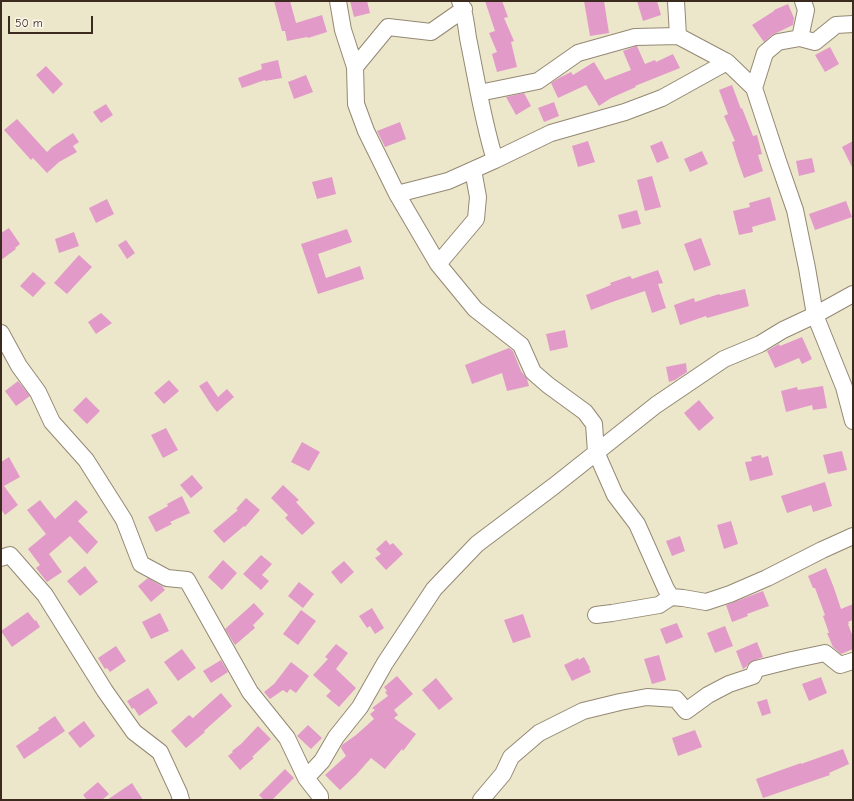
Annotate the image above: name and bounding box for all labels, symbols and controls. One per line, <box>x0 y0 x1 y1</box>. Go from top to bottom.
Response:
scale bar <box>10 8 95 34</box>
text: 50 m <box>15 16 43 30</box>

